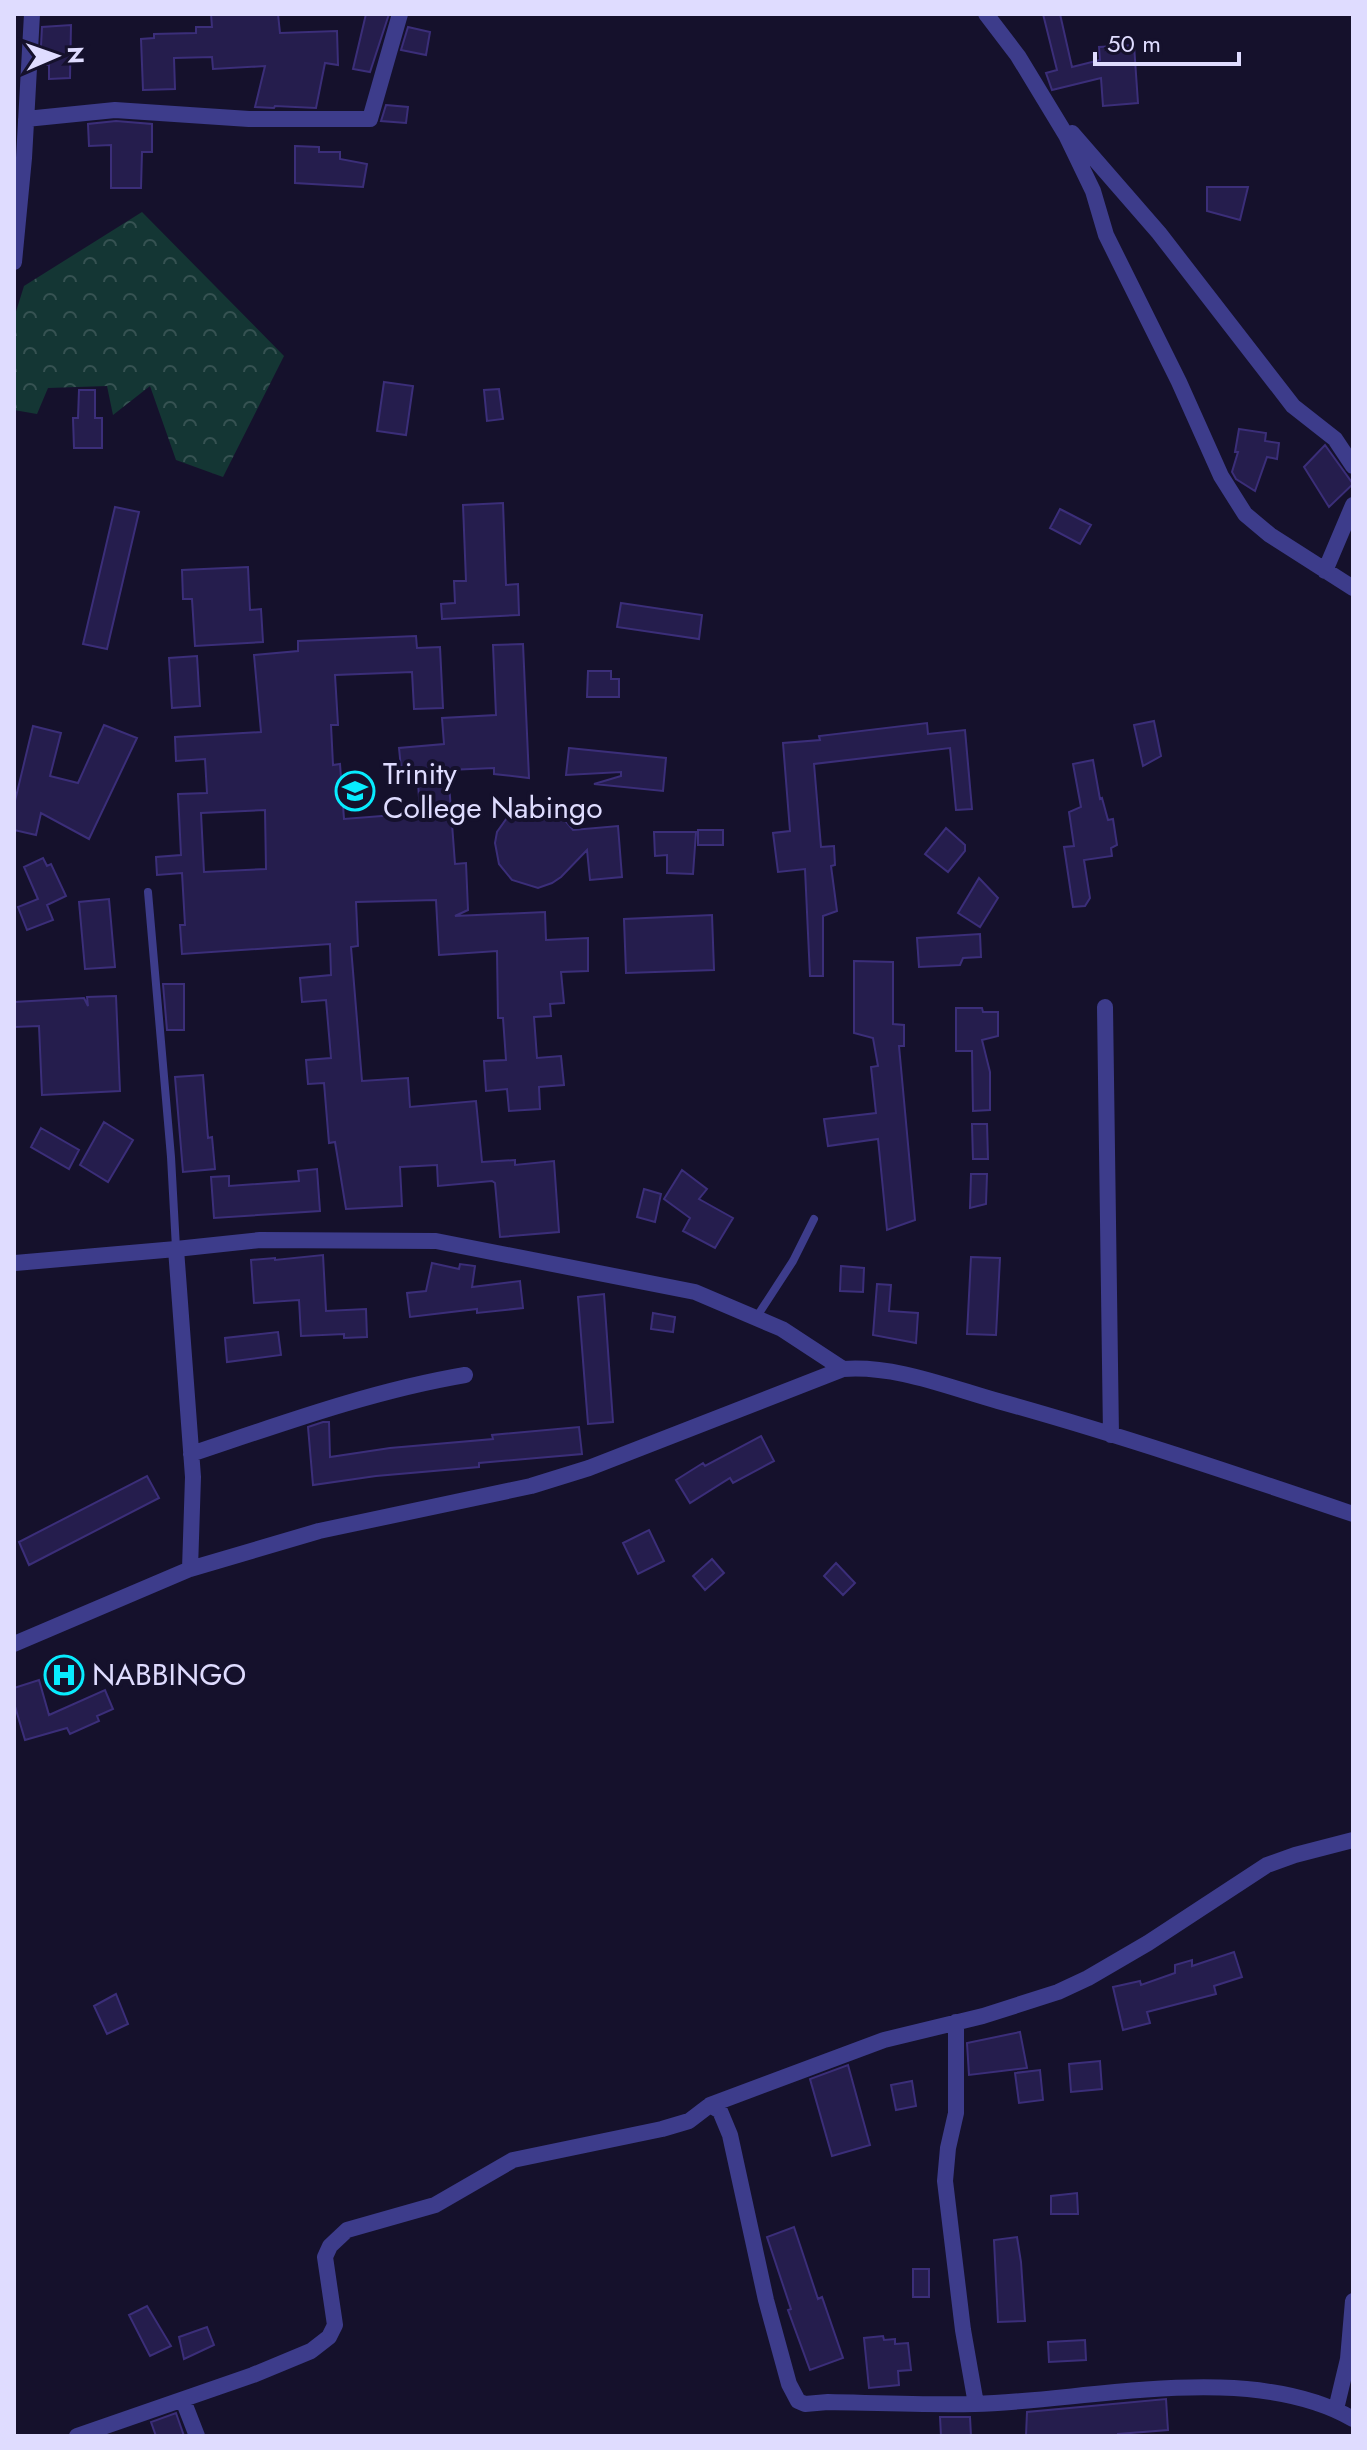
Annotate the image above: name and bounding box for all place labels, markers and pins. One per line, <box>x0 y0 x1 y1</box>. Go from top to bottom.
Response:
place label: Trinity College Nabingo <box>383 752 603 829</box>
school or university icon: Trinity College Nabingo <box>334 770 376 812</box>
place label: NABBINGO <box>92 1653 246 1696</box>
hospital icon: NABBINGO <box>43 1654 85 1696</box>

